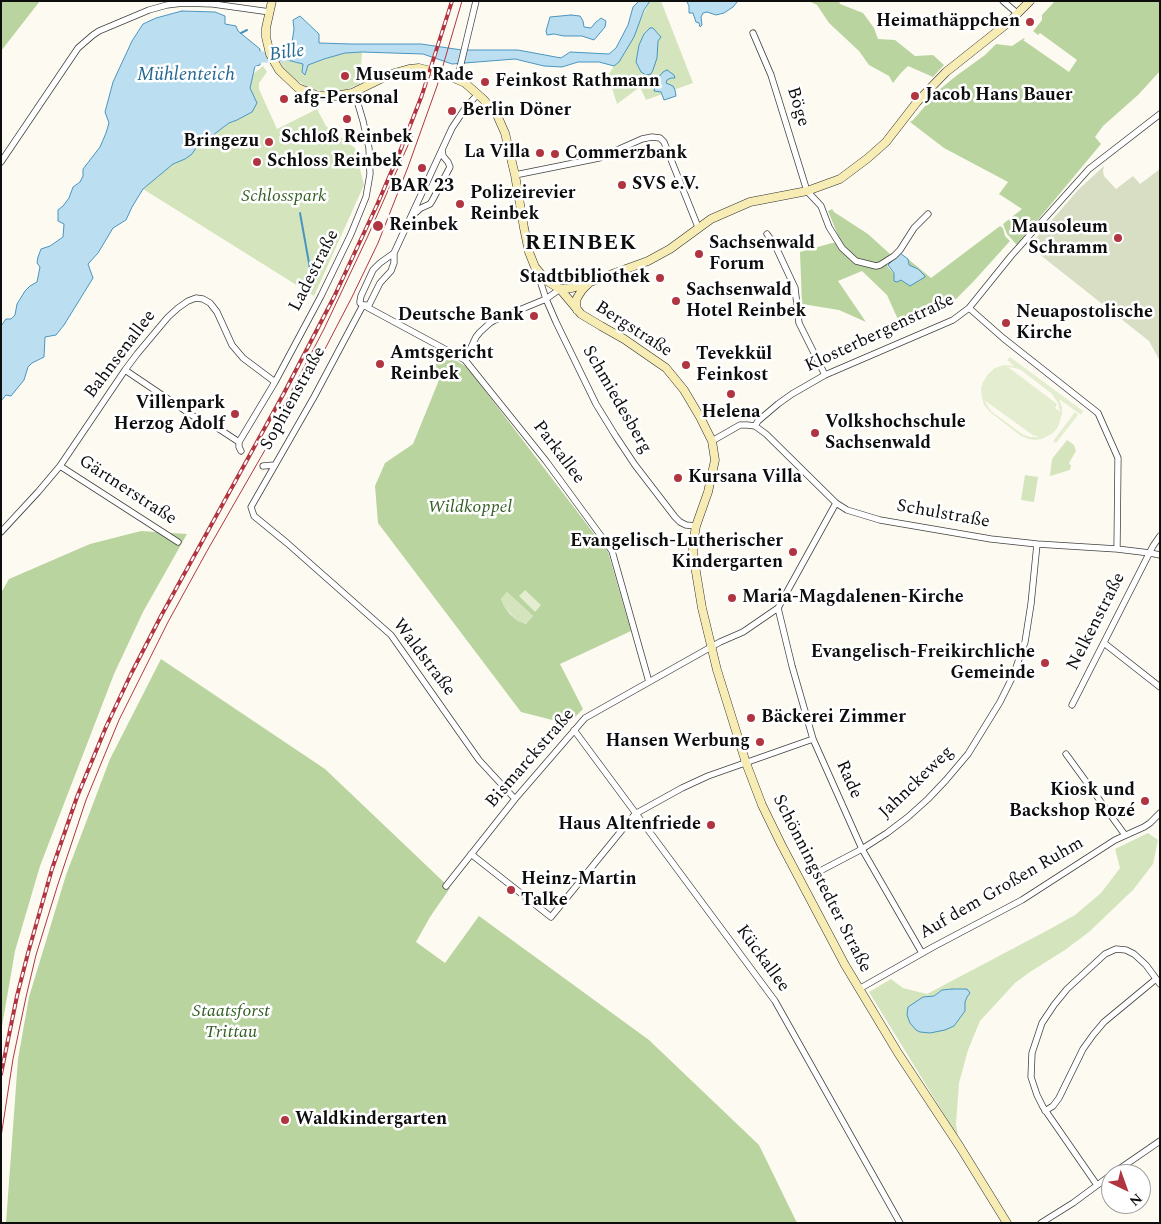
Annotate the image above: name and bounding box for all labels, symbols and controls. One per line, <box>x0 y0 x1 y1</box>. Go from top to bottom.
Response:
place label: Heimathäppchen <box>876 11 1020 33</box>
marker: Heimathäppchen <box>1024 16 1036 28</box>
water label: Bille <box>268 40 306 68</box>
water label: Mühlenteich <box>137 65 235 87</box>
place label: Museum Rade <box>355 65 474 87</box>
marker: Museum Rade <box>339 70 351 82</box>
place label: Feinkost Rathmann <box>495 71 660 93</box>
marker: Feinkost Rathmann <box>479 76 491 88</box>
street label: Böge <box>781 85 813 129</box>
place label: Jacob Hans Bauer <box>925 85 1072 107</box>
place label: afg-Personal <box>294 88 399 110</box>
marker: Jacob Hans Bauer <box>909 90 921 102</box>
marker: afg-Personal <box>278 93 290 105</box>
place label: Berlin Döner <box>462 100 571 122</box>
marker: Berlin Döner <box>446 105 458 117</box>
marker: Schloß Reinbek <box>341 113 353 125</box>
place label: Schloß Reinbek <box>281 127 413 149</box>
place label: Bringezu <box>183 131 259 153</box>
marker: Bringezu <box>263 136 275 148</box>
place label: La Villa <box>464 142 530 164</box>
place label: Commerzbank <box>565 143 687 165</box>
marker: La Villa <box>534 147 546 159</box>
marker: Commerzbank <box>549 148 561 160</box>
place label: Schloss Reinbek <box>267 151 402 173</box>
marker: Schloss Reinbek <box>251 156 263 168</box>
marker: BAR 23 <box>416 162 428 174</box>
place label: SVS e.V. <box>632 174 699 196</box>
place label: BAR 23 <box>390 176 454 198</box>
marker: SVS e.V. <box>616 179 628 191</box>
place label: Polizeirevier Reinbek <box>470 183 575 225</box>
park label: Schlosspark <box>241 186 327 208</box>
marker: Polizeirevier Reinbek <box>454 198 466 210</box>
place label: Reinbek <box>389 215 458 237</box>
place label: Mausoleum Schramm <box>1011 217 1108 260</box>
marker: Reinbek <box>371 219 385 233</box>
street label: Ladestraße <box>285 227 345 315</box>
district label: REINBEK <box>524 232 638 258</box>
marker: Mausoleum Schramm <box>1112 232 1124 244</box>
place label: Sachsenwald Forum <box>709 233 815 276</box>
marker: Sachsenwald Forum <box>693 248 705 260</box>
place label: Stadtbibliothek <box>520 267 650 289</box>
marker: Stadtbibliothek <box>654 272 666 284</box>
place label: Sachsenwald Hotel Reinbek <box>686 280 806 322</box>
street label: Klosterbergenstraße <box>802 290 958 378</box>
marker: Sachsenwald Hotel Reinbek <box>670 295 682 307</box>
street label: Bergstraße <box>590 297 676 363</box>
place label: Neuapostolische Kirche <box>1016 302 1153 344</box>
place label: Deutsche Bank <box>398 305 524 327</box>
street label: Bahnsenallee <box>81 307 161 403</box>
marker: Deutsche Bank <box>528 310 540 322</box>
marker: Neuapostolische Kirche <box>1000 317 1012 329</box>
street label: Schmiedesberg <box>576 342 656 458</box>
place label: Amtsgericht Reinbek <box>390 343 494 386</box>
street label: Sophienstraße <box>257 344 331 454</box>
place label: Tevekkül Feinkost <box>696 344 772 386</box>
marker: Amtsgericht Reinbek <box>374 358 386 370</box>
marker: Tevekkül Feinkost <box>680 359 692 371</box>
marker: Helena <box>725 388 737 400</box>
place label: Villenpark Herzog Adolf <box>114 393 225 436</box>
place label: Helena <box>701 402 761 424</box>
marker: Villenpark Herzog Adolf <box>229 408 241 420</box>
place label: Volkshochschule Sachsenwald <box>825 412 966 454</box>
street label: Parkallee <box>527 417 589 489</box>
marker: Volkshochschule Sachsenwald <box>809 427 821 439</box>
street label: Gärtnerstraße <box>74 451 180 531</box>
place label: Kursana Villa <box>688 467 802 489</box>
marker: Kursana Villa <box>672 472 684 484</box>
street label: Schulstraße <box>895 496 991 534</box>
park label: Wildkoppel <box>428 497 512 519</box>
place label: Evangelisch-Lutherischer Kindergarten <box>570 531 783 574</box>
marker: Evangelisch-Lutherischer Kindergarten <box>787 546 799 558</box>
street label: Nelkenstraße <box>1063 569 1131 675</box>
place label: Maria-Magdalenen-Kirche <box>742 587 964 609</box>
marker: Maria-Magdalenen-Kirche <box>726 592 738 604</box>
street label: Waldstraße <box>387 615 459 701</box>
place label: Evangelisch-Freikirchliche Gemeinde <box>811 642 1035 684</box>
marker: Evangelisch-Freikirchliche Gemeinde <box>1039 657 1051 669</box>
street label: Bismarckstraße <box>482 705 580 813</box>
place label: Bäckerei Zimmer <box>761 707 906 729</box>
marker: Bäckerei Zimmer <box>745 712 757 724</box>
place label: Hansen Werbung <box>605 731 750 753</box>
marker: Hansen Werbung <box>754 736 766 748</box>
street label: Jahnckeweg <box>875 742 959 824</box>
street label: Rade <box>830 757 866 803</box>
place label: Kiosk und Backshop Rozé <box>1009 780 1135 822</box>
street label: Schönningstedter Straße <box>767 791 875 977</box>
marker: Kiosk und Backshop Rozé <box>1139 795 1151 807</box>
place label: Haus Altenfriede <box>558 814 701 836</box>
marker: Haus Altenfriede <box>705 819 717 831</box>
street label: Auf dem Großen Ruhm <box>916 833 1088 945</box>
place label: Heinz-Martin Talke <box>521 869 637 912</box>
marker: Heinz-Martin Talke <box>505 884 517 896</box>
street label: Kückallee <box>730 921 794 997</box>
park label: Staatsforst Trittau <box>192 1001 270 1044</box>
place label: Waldkindergarten <box>295 1109 447 1131</box>
marker: Waldkindergarten <box>279 1114 291 1126</box>
north arrow <box>1101 1164 1151 1214</box>
text: N <box>1124 1188 1147 1211</box>

